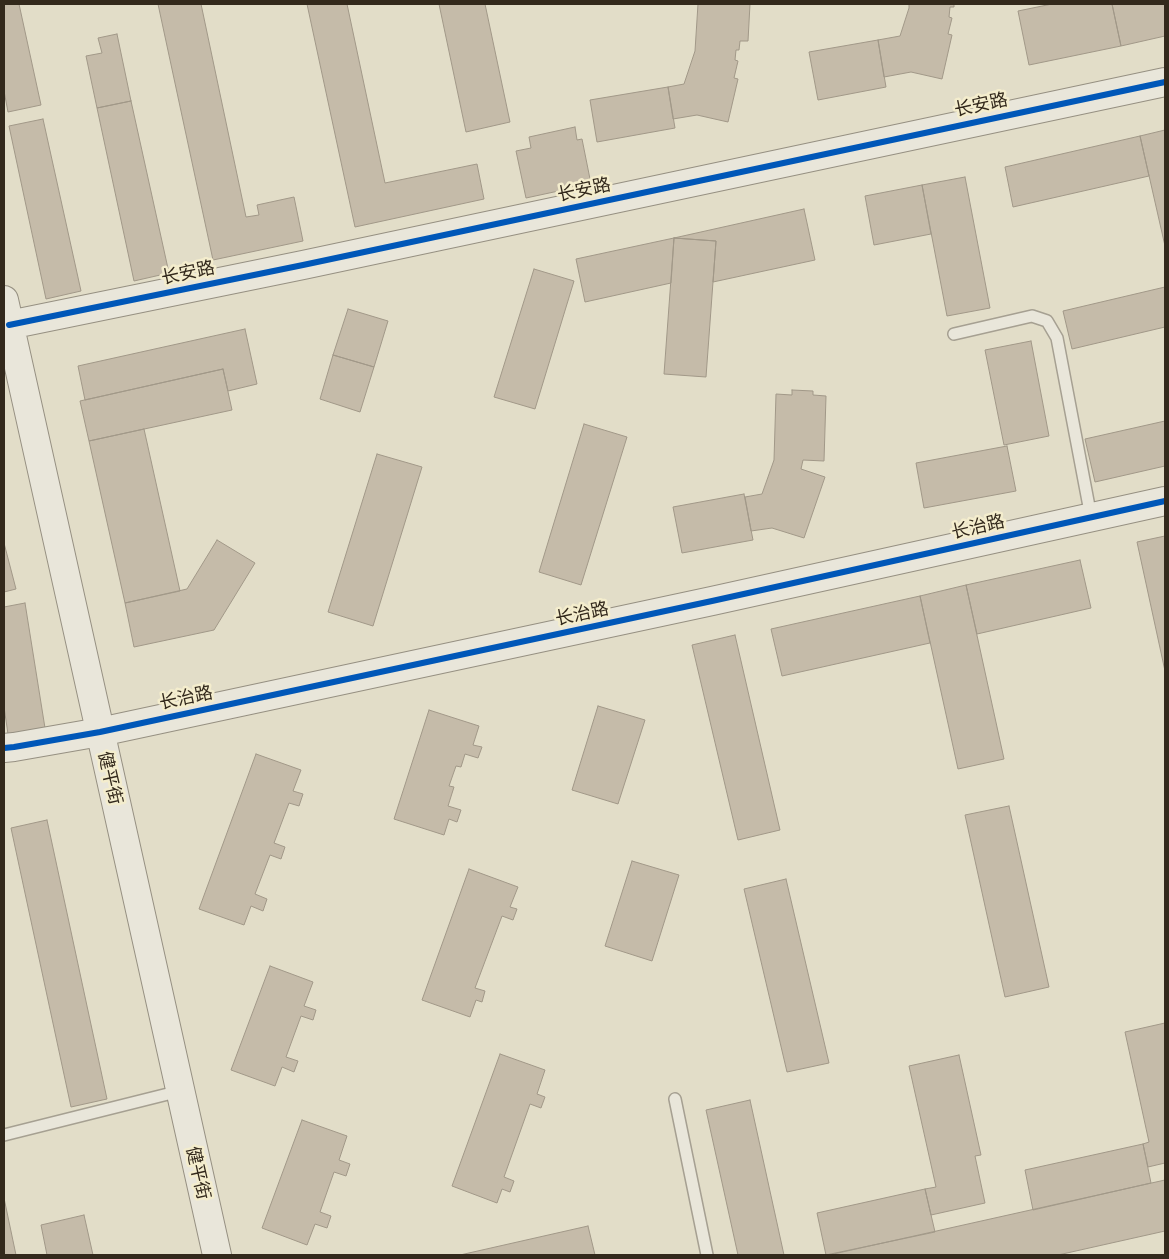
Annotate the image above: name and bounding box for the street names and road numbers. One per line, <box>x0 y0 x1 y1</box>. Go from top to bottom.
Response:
street label: 长安路 <box>952 89 1010 121</box>
street label: 长安路 <box>555 174 613 206</box>
street label: 长安路 <box>159 257 217 289</box>
street label: 长治路 <box>949 510 1007 544</box>
street label: 长治路 <box>553 598 611 630</box>
street label: 长治路 <box>157 682 215 714</box>
street label: 健平街 <box>93 749 127 807</box>
street label: 健平街 <box>181 1144 215 1202</box>

